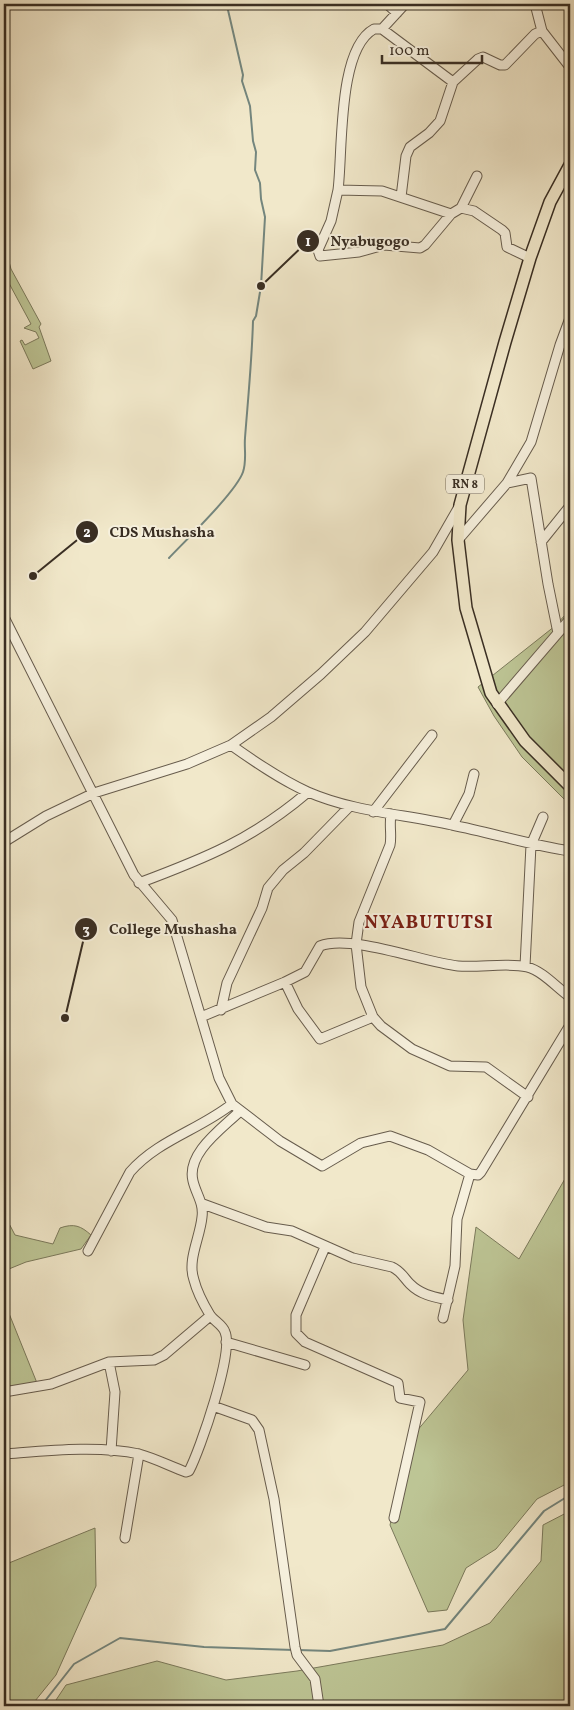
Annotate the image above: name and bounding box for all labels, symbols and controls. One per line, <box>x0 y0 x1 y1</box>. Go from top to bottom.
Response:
scale bar <box>382 32 482 64</box>
text: 100 m <box>389 41 429 62</box>
callout: Nyabugogo <box>295 226 419 256</box>
text: 1 <box>305 232 311 253</box>
text: Nyabugogo <box>330 232 410 253</box>
road number: RN 8 <box>446 474 484 494</box>
callout: CDS Mushasha <box>75 517 225 547</box>
text: 2 <box>83 523 91 544</box>
text: CDS Mushasha <box>109 523 215 544</box>
district label: NYABUTUTSI <box>364 910 494 936</box>
callout: College Mushasha <box>74 914 247 944</box>
text: 3 <box>82 920 90 941</box>
text: College Mushasha <box>109 920 237 941</box>

